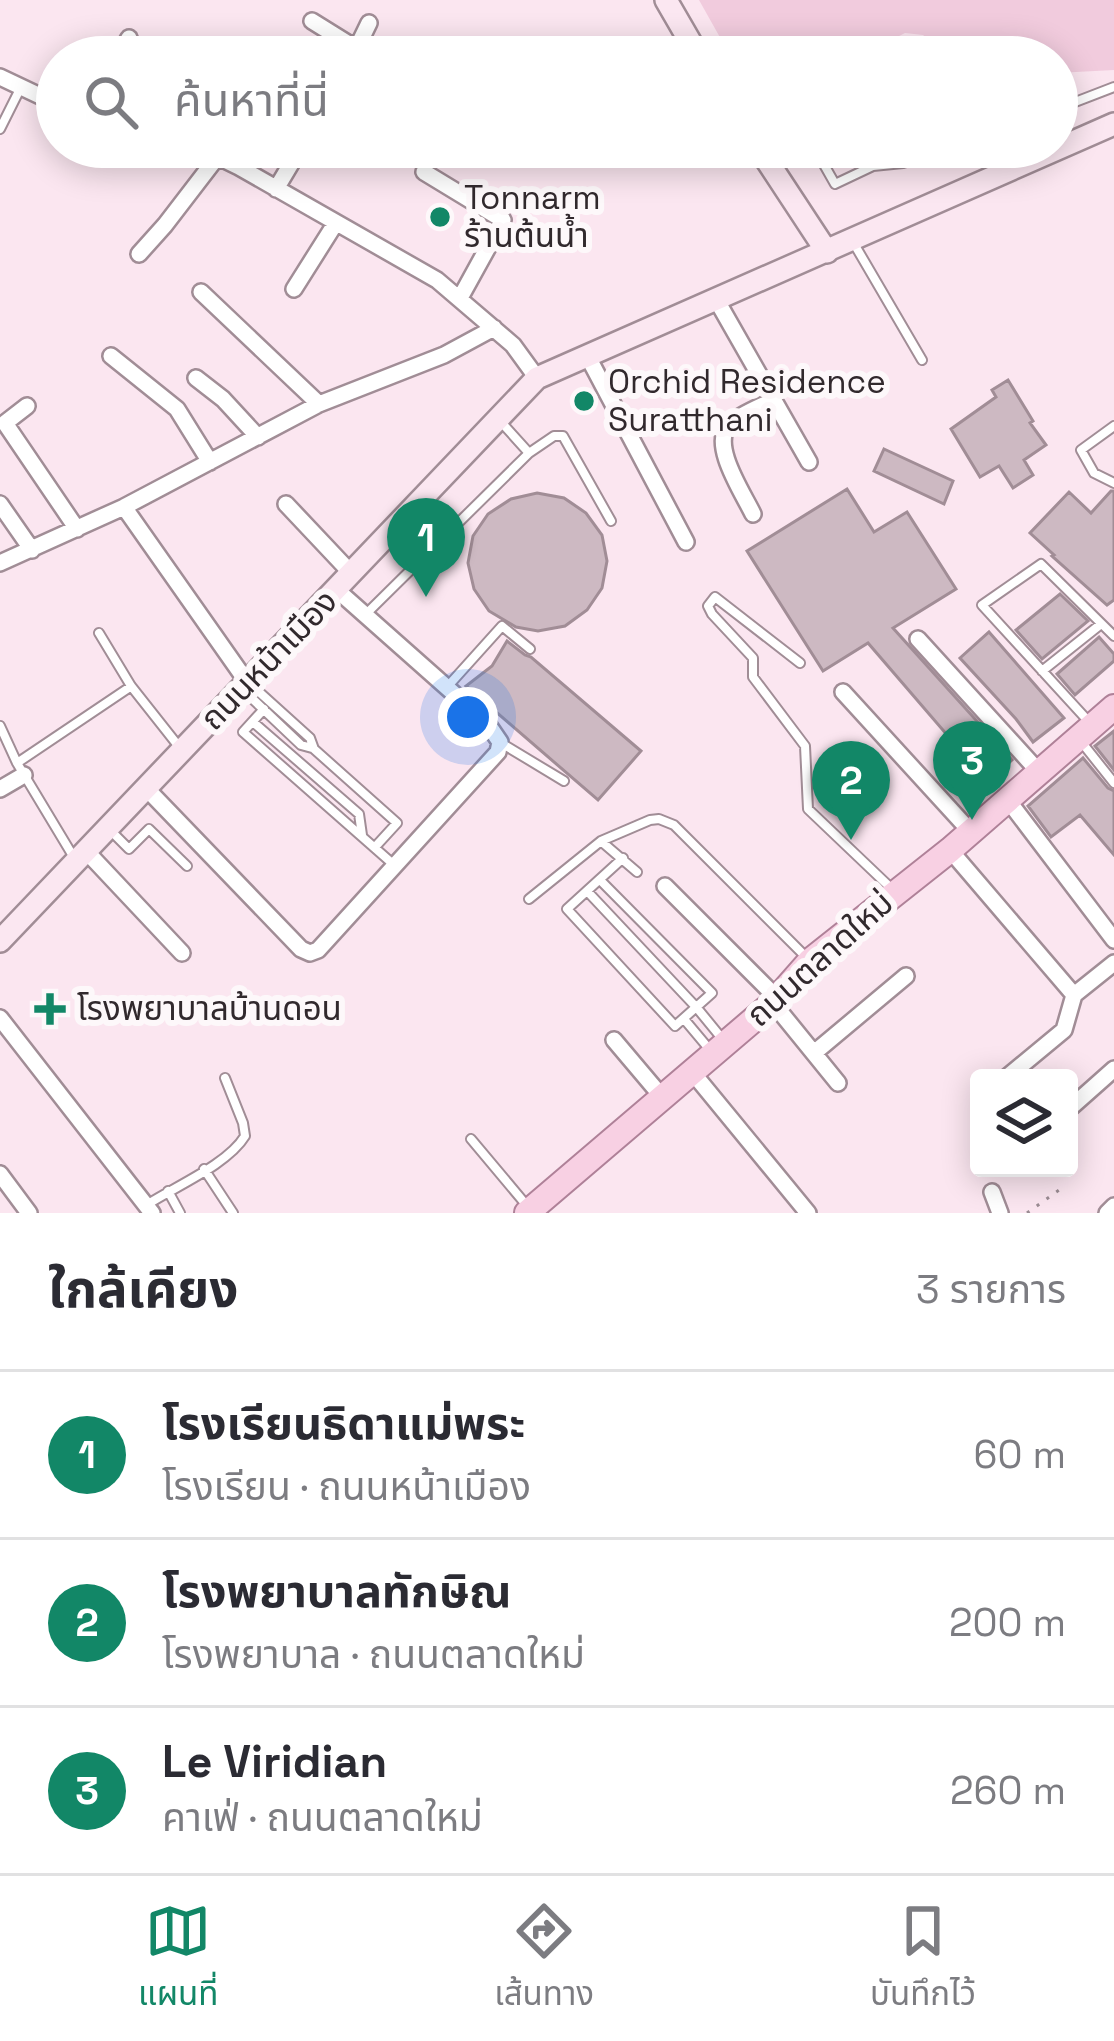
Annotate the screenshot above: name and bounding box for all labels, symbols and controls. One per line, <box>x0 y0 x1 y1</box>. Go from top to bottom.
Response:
search box <box>36 36 1078 168</box>
icon: search <box>78 69 144 135</box>
text: ค้นหาที่นี่ <box>174 72 329 129</box>
place label: Tonnarm ร้านต้นน้ำ <box>464 177 601 257</box>
marker: Tonnarm ร้านต้นน้ำ <box>427 204 453 230</box>
place label: Orchid Residence Suratthani <box>608 361 886 441</box>
marker: Orchid Residence Suratthani <box>571 388 597 414</box>
pin: 1 <box>387 498 465 597</box>
street label: ถนนหน้าเมือง <box>191 581 347 739</box>
your location <box>438 687 498 747</box>
pin: 3 <box>933 721 1011 820</box>
pin: 2 <box>812 741 890 840</box>
street label: ถนนตลาดใหม่ <box>738 882 902 1036</box>
place label: โรงพยาบาลบ้านดอน <box>77 988 342 1030</box>
marker: โรงพยาบาลบ้านดอน <box>34 993 66 1025</box>
map controls <box>970 1069 1078 1177</box>
button: layers <box>970 1069 1078 1177</box>
text: ใกล้เคียง <box>48 1257 238 1322</box>
text: 3 รายการ <box>916 1265 1066 1314</box>
text: โรงเรียนธิดาแม่พระ <box>162 1395 525 1452</box>
text: 1 <box>78 1430 96 1479</box>
text: 60 m <box>974 1430 1066 1479</box>
text: โรงเรียน · ถนนหน้าเมือง <box>162 1462 531 1511</box>
text: โรงพยาบาลทักษิณ <box>162 1563 511 1620</box>
text: 2 <box>75 1598 99 1647</box>
text: 200 m <box>949 1598 1066 1647</box>
text: โรงพยาบาล · ถนนตลาดใหม่ <box>162 1630 585 1679</box>
text: Le Viridian <box>162 1733 387 1790</box>
text: 3 <box>75 1766 99 1815</box>
text: 260 m <box>950 1766 1066 1815</box>
text: คาเฟ่ · ถนนตลาดใหม่ <box>162 1793 483 1842</box>
tab: แผนที่ <box>138 1898 218 2020</box>
tab: เส้นทาง <box>494 1898 594 2020</box>
tab: บันทึกไว้ <box>870 1898 976 2020</box>

